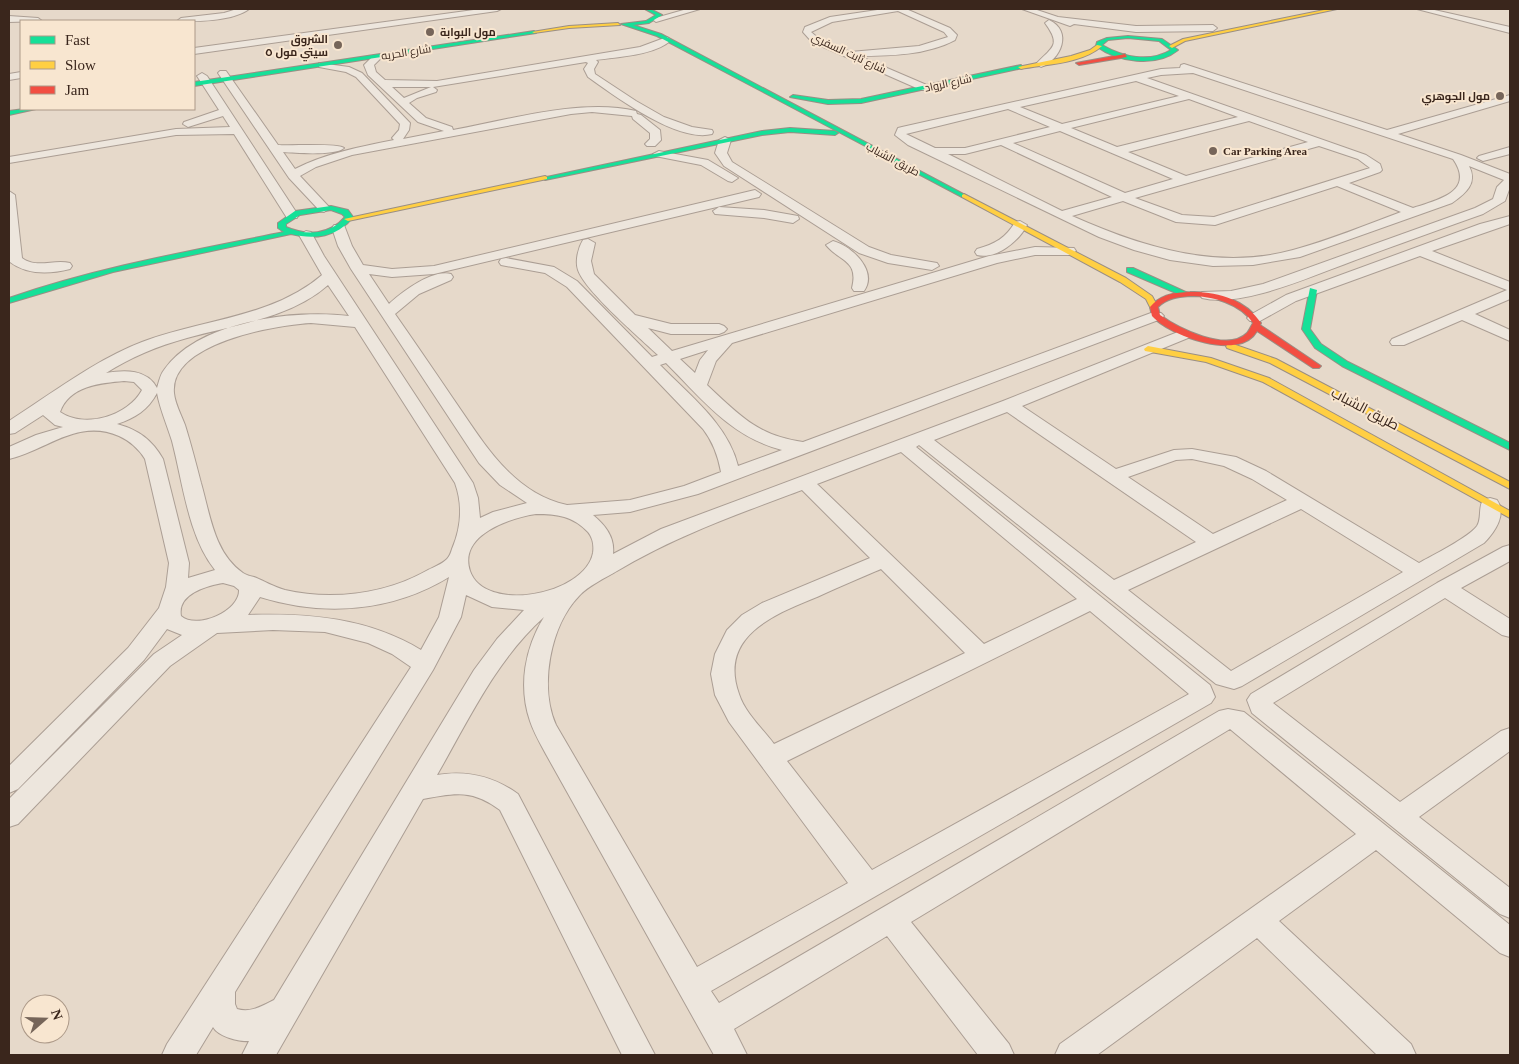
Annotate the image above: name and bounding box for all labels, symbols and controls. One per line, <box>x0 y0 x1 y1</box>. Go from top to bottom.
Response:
legend <box>20 20 195 110</box>
marker: مول البوابة <box>424 26 436 38</box>
place label: مول البوابة <box>440 26 496 40</box>
street label: شارع ثابت السفري <box>809 31 888 78</box>
text: Fast <box>65 32 91 48</box>
place label: الشروق سيتي مول ٥ <box>265 33 328 62</box>
marker: الشروق سيتي مول ٥ <box>332 39 344 51</box>
street label: شارع الحريه <box>380 42 432 64</box>
text: Slow <box>65 57 96 73</box>
street label: شارع الرواد <box>923 72 973 96</box>
text: Jam <box>65 82 89 98</box>
place label: مول الجوهري <box>1422 90 1490 106</box>
marker: مول الجوهري <box>1494 90 1506 102</box>
street label: طريق الشباب <box>864 140 922 179</box>
marker: Car Parking Area <box>1207 145 1219 157</box>
place label: Car Parking Area <box>1223 145 1307 157</box>
street label: طريق الشباب <box>1328 385 1401 434</box>
north arrow <box>20 994 70 1044</box>
text: N <box>48 1007 66 1022</box>

